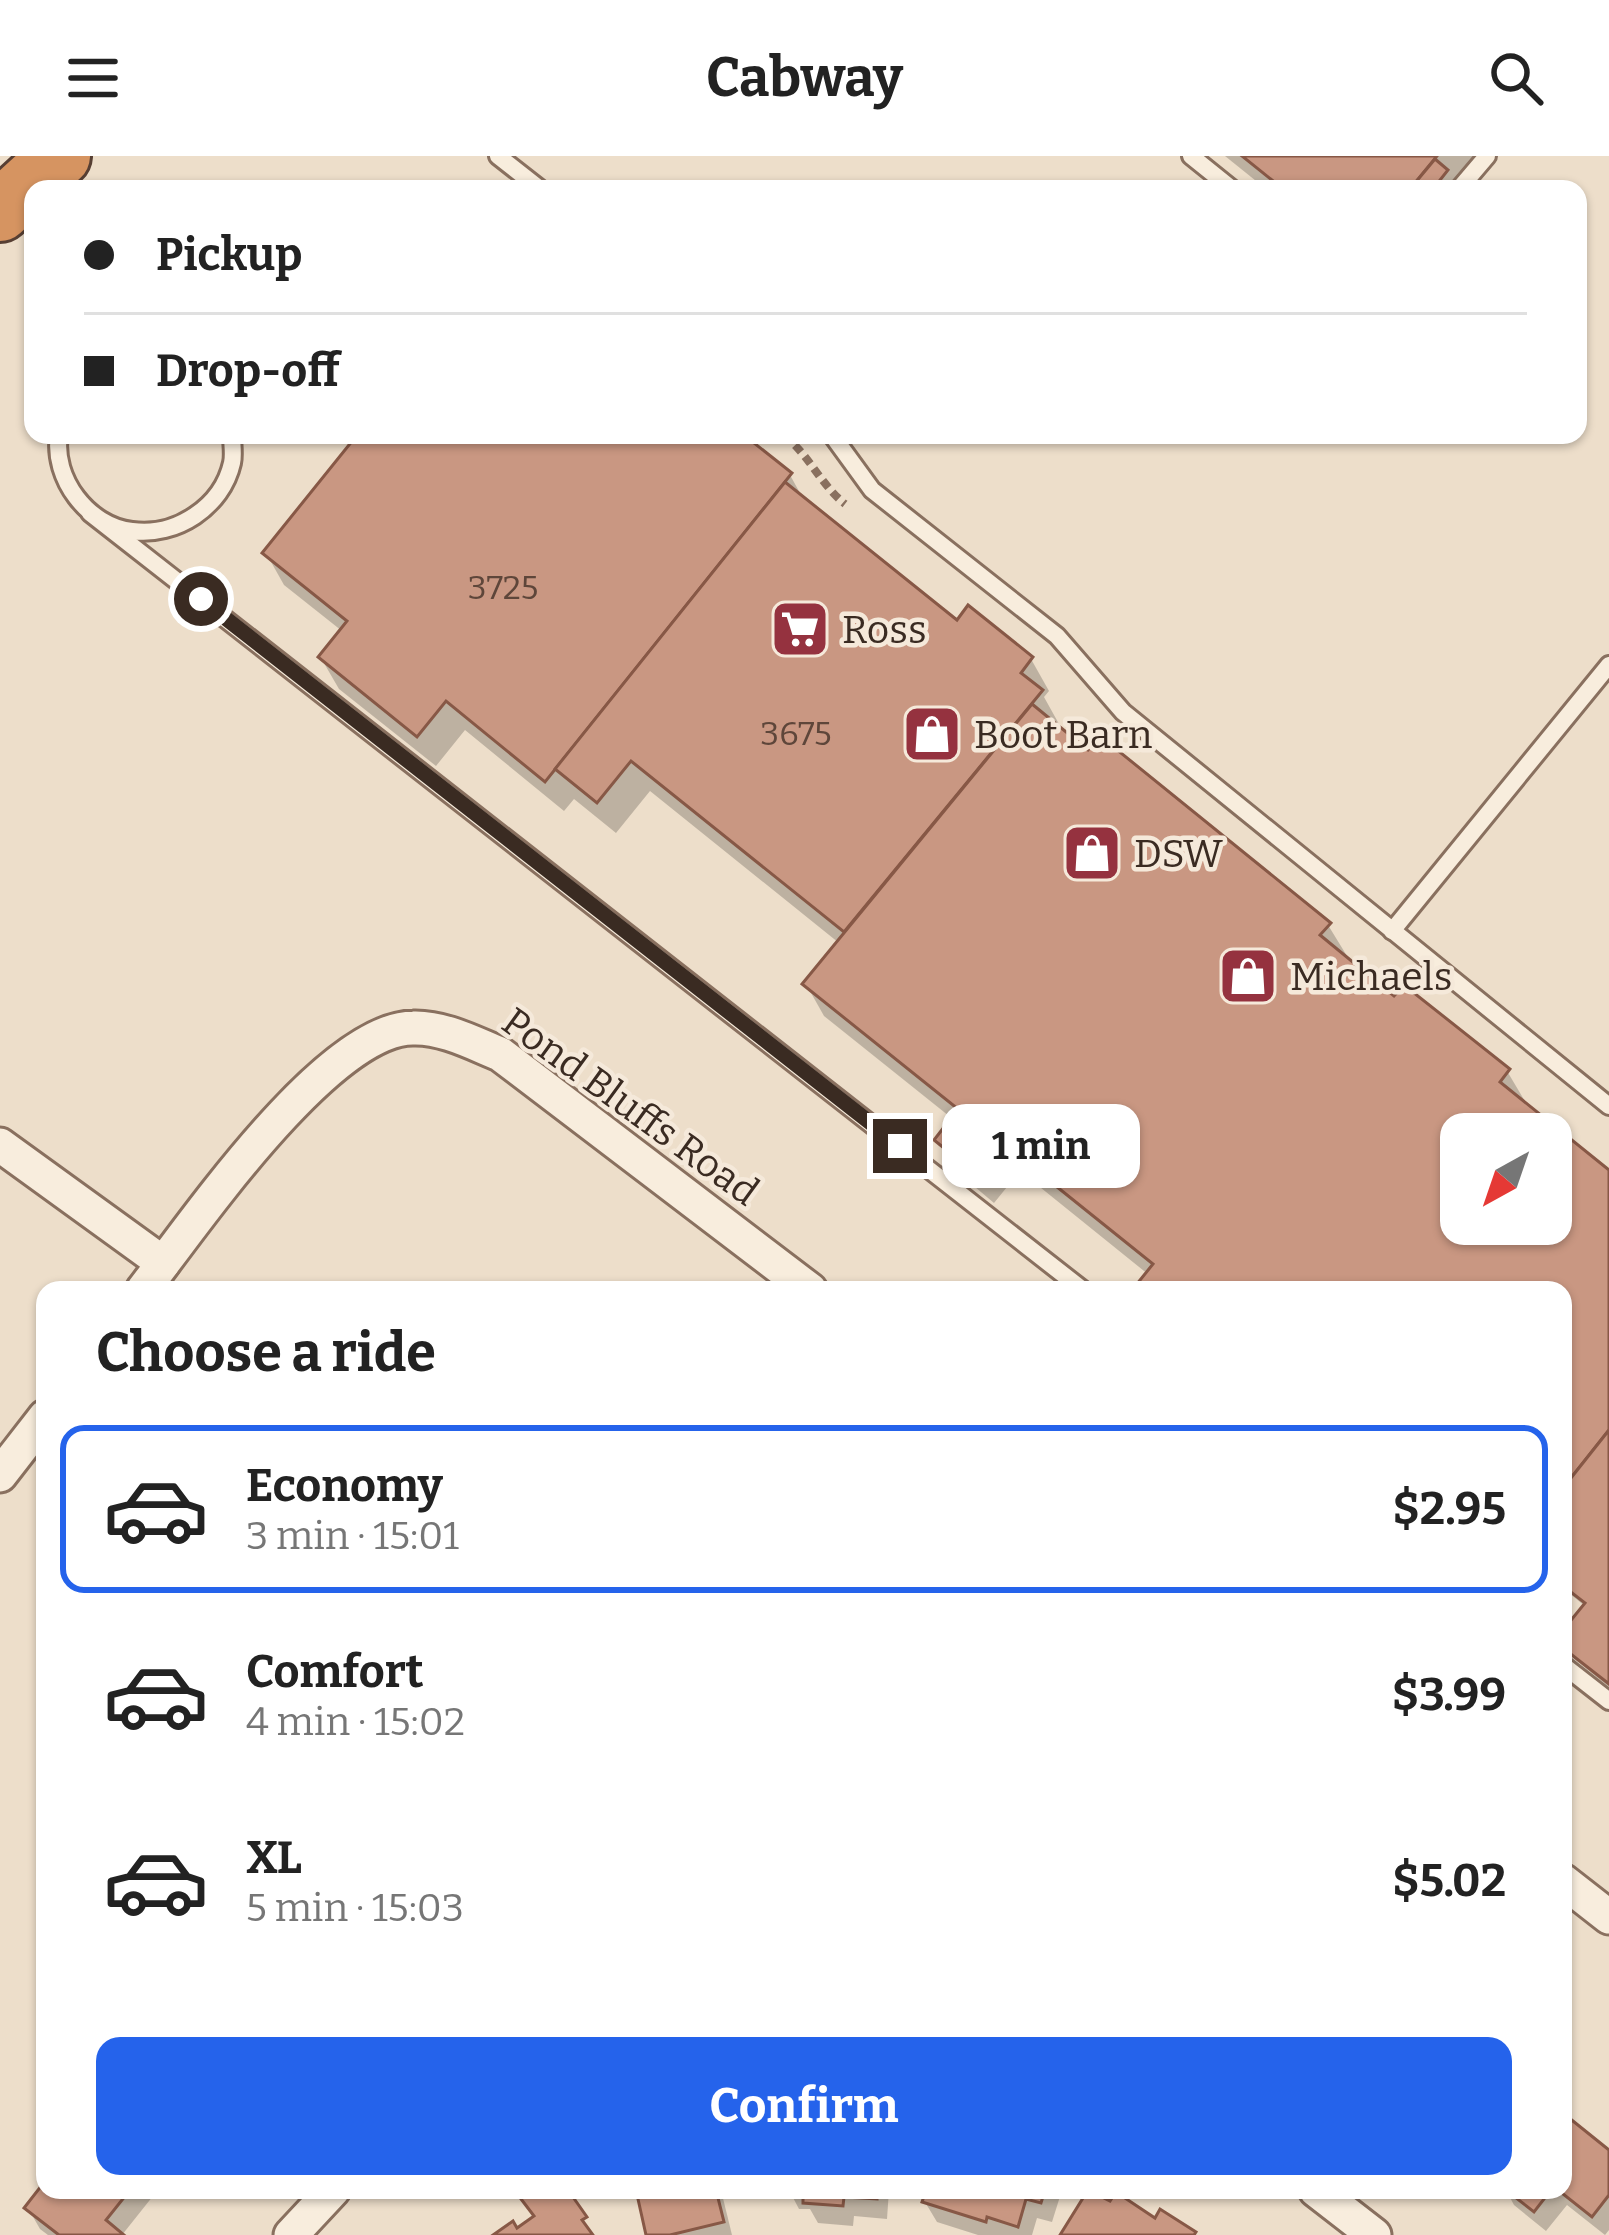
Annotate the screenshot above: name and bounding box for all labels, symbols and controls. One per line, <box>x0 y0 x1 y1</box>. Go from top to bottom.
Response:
icon: menu <box>60 45 126 111</box>
icon: search <box>1483 45 1549 111</box>
text: Cabway <box>706 46 903 110</box>
text: Pickup <box>156 228 302 282</box>
text: Drop-off <box>156 344 340 398</box>
house number: 3725 <box>468 568 538 608</box>
route start <box>174 572 228 626</box>
supermarket icon: Ross <box>769 598 831 660</box>
place label: Ross <box>842 607 927 653</box>
shop icon: Boot Barn <box>901 703 963 765</box>
place label: Boot Barn <box>974 712 1153 758</box>
house number: 3675 <box>760 714 832 754</box>
shop icon: DSW <box>1061 822 1123 884</box>
place label: DSW <box>1134 831 1223 877</box>
shop icon: Michaels <box>1217 945 1279 1007</box>
place label: Michaels <box>1290 954 1452 1000</box>
street label: Pond Bluffs Road <box>493 998 767 1215</box>
callout: 1 min <box>942 1104 1140 1188</box>
north arrow <box>1440 1113 1572 1245</box>
map controls <box>1440 1113 1572 1245</box>
route end <box>873 1119 927 1173</box>
text: 1 min <box>992 1123 1090 1169</box>
text: Choose a ride <box>96 1321 436 1385</box>
icon: car <box>102 1455 210 1563</box>
text: Economy <box>246 1459 443 1513</box>
text: $2.95 <box>1393 1482 1506 1536</box>
text: 3 min · 15:01 <box>246 1513 459 1559</box>
icon: car <box>102 1641 210 1749</box>
text: Comfort <box>246 1645 424 1699</box>
text: $3.99 <box>1392 1668 1506 1722</box>
text: 4 min · 15:02 <box>246 1699 465 1745</box>
icon: car <box>102 1827 210 1935</box>
text: XL <box>246 1831 302 1885</box>
text: $5.02 <box>1392 1854 1506 1908</box>
text: 5 min · 15:03 <box>246 1885 464 1931</box>
button: Confirm <box>96 2037 1512 2175</box>

